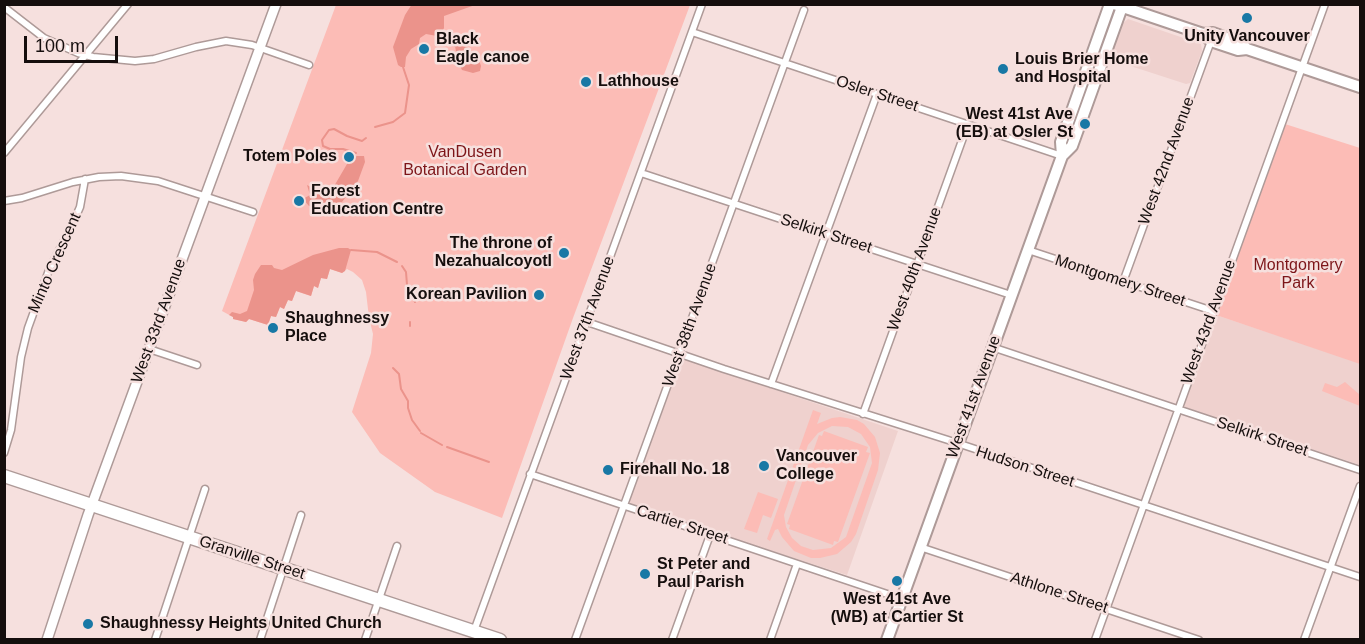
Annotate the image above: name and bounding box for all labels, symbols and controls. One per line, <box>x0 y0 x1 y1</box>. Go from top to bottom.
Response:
marker: Unity Vancouver <box>1240 11 1254 25</box>
scale bar <box>27 24 122 62</box>
place label: Unity Vancouver <box>1184 27 1310 47</box>
place label: Black Eagle canoe <box>436 30 529 68</box>
text: 100 m <box>35 36 85 56</box>
marker: Black Eagle canoe <box>417 42 431 56</box>
place label: Louis Brier Home and Hospital <box>1015 50 1148 88</box>
marker: Louis Brier Home and Hospital <box>996 62 1010 76</box>
place label: Lathhouse <box>598 72 679 92</box>
street label: Osler Street <box>833 72 921 116</box>
marker: Lathhouse <box>579 75 593 89</box>
street label: West 42nd Avenue <box>1135 94 1199 228</box>
place label: West 41st Ave (EB) at Osler St <box>956 105 1073 143</box>
marker: West 41st Ave (EB) at Osler St <box>1078 117 1092 131</box>
park label: VanDusen Botanical Garden <box>403 143 527 181</box>
place label: Totem Poles <box>243 147 337 167</box>
marker: Totem Poles <box>342 150 356 164</box>
place label: Forest Education Centre <box>311 182 443 220</box>
marker: Forest Education Centre <box>292 194 306 208</box>
street label: West 40th Avenue <box>884 205 946 333</box>
street label: Minto Crescent <box>24 210 86 316</box>
street label: Selkirk Street <box>778 210 874 258</box>
place label: The throne of Nezahualcoyotl <box>435 234 552 272</box>
marker: The throne of Nezahualcoyotl <box>557 246 571 260</box>
street label: Montgomery Street <box>1052 251 1188 311</box>
street label: West 37th Avenue <box>557 254 619 382</box>
street label: West 33rd Avenue <box>128 256 190 386</box>
park label: Montgomery Park <box>1254 256 1342 294</box>
street label: West 43rd Avenue <box>1178 257 1240 387</box>
street label: West 38th Avenue <box>659 261 721 389</box>
place label: Korean Pavilion <box>406 285 527 305</box>
marker: Korean Pavilion <box>532 288 546 302</box>
place label: Shaughnessy Place <box>285 309 389 347</box>
marker: Shaughnessy Place <box>266 321 280 335</box>
street label: West 41st Avenue <box>943 333 1005 461</box>
street label: Selkirk Street <box>1214 413 1310 461</box>
street label: Hudson Street <box>973 442 1077 492</box>
place label: Vancouver College <box>776 447 857 485</box>
marker: Vancouver College <box>757 459 771 473</box>
place label: Firehall No. 18 <box>620 460 729 480</box>
marker: Firehall No. 18 <box>601 463 615 477</box>
street label: Cartier Street <box>634 501 730 549</box>
street label: Granville Street <box>197 532 307 584</box>
place label: St Peter and Paul Parish <box>657 555 750 593</box>
marker: St Peter and Paul Parish <box>638 567 652 581</box>
street label: Athlone Street <box>1008 568 1110 618</box>
marker: West 41st Ave (WB) at Cartier St <box>890 574 904 588</box>
place label: West 41st Ave (WB) at Cartier St <box>831 590 963 628</box>
place label: Shaughnessy Heights United Church <box>100 614 382 634</box>
marker: Shaughnessy Heights United Church <box>81 617 95 631</box>

